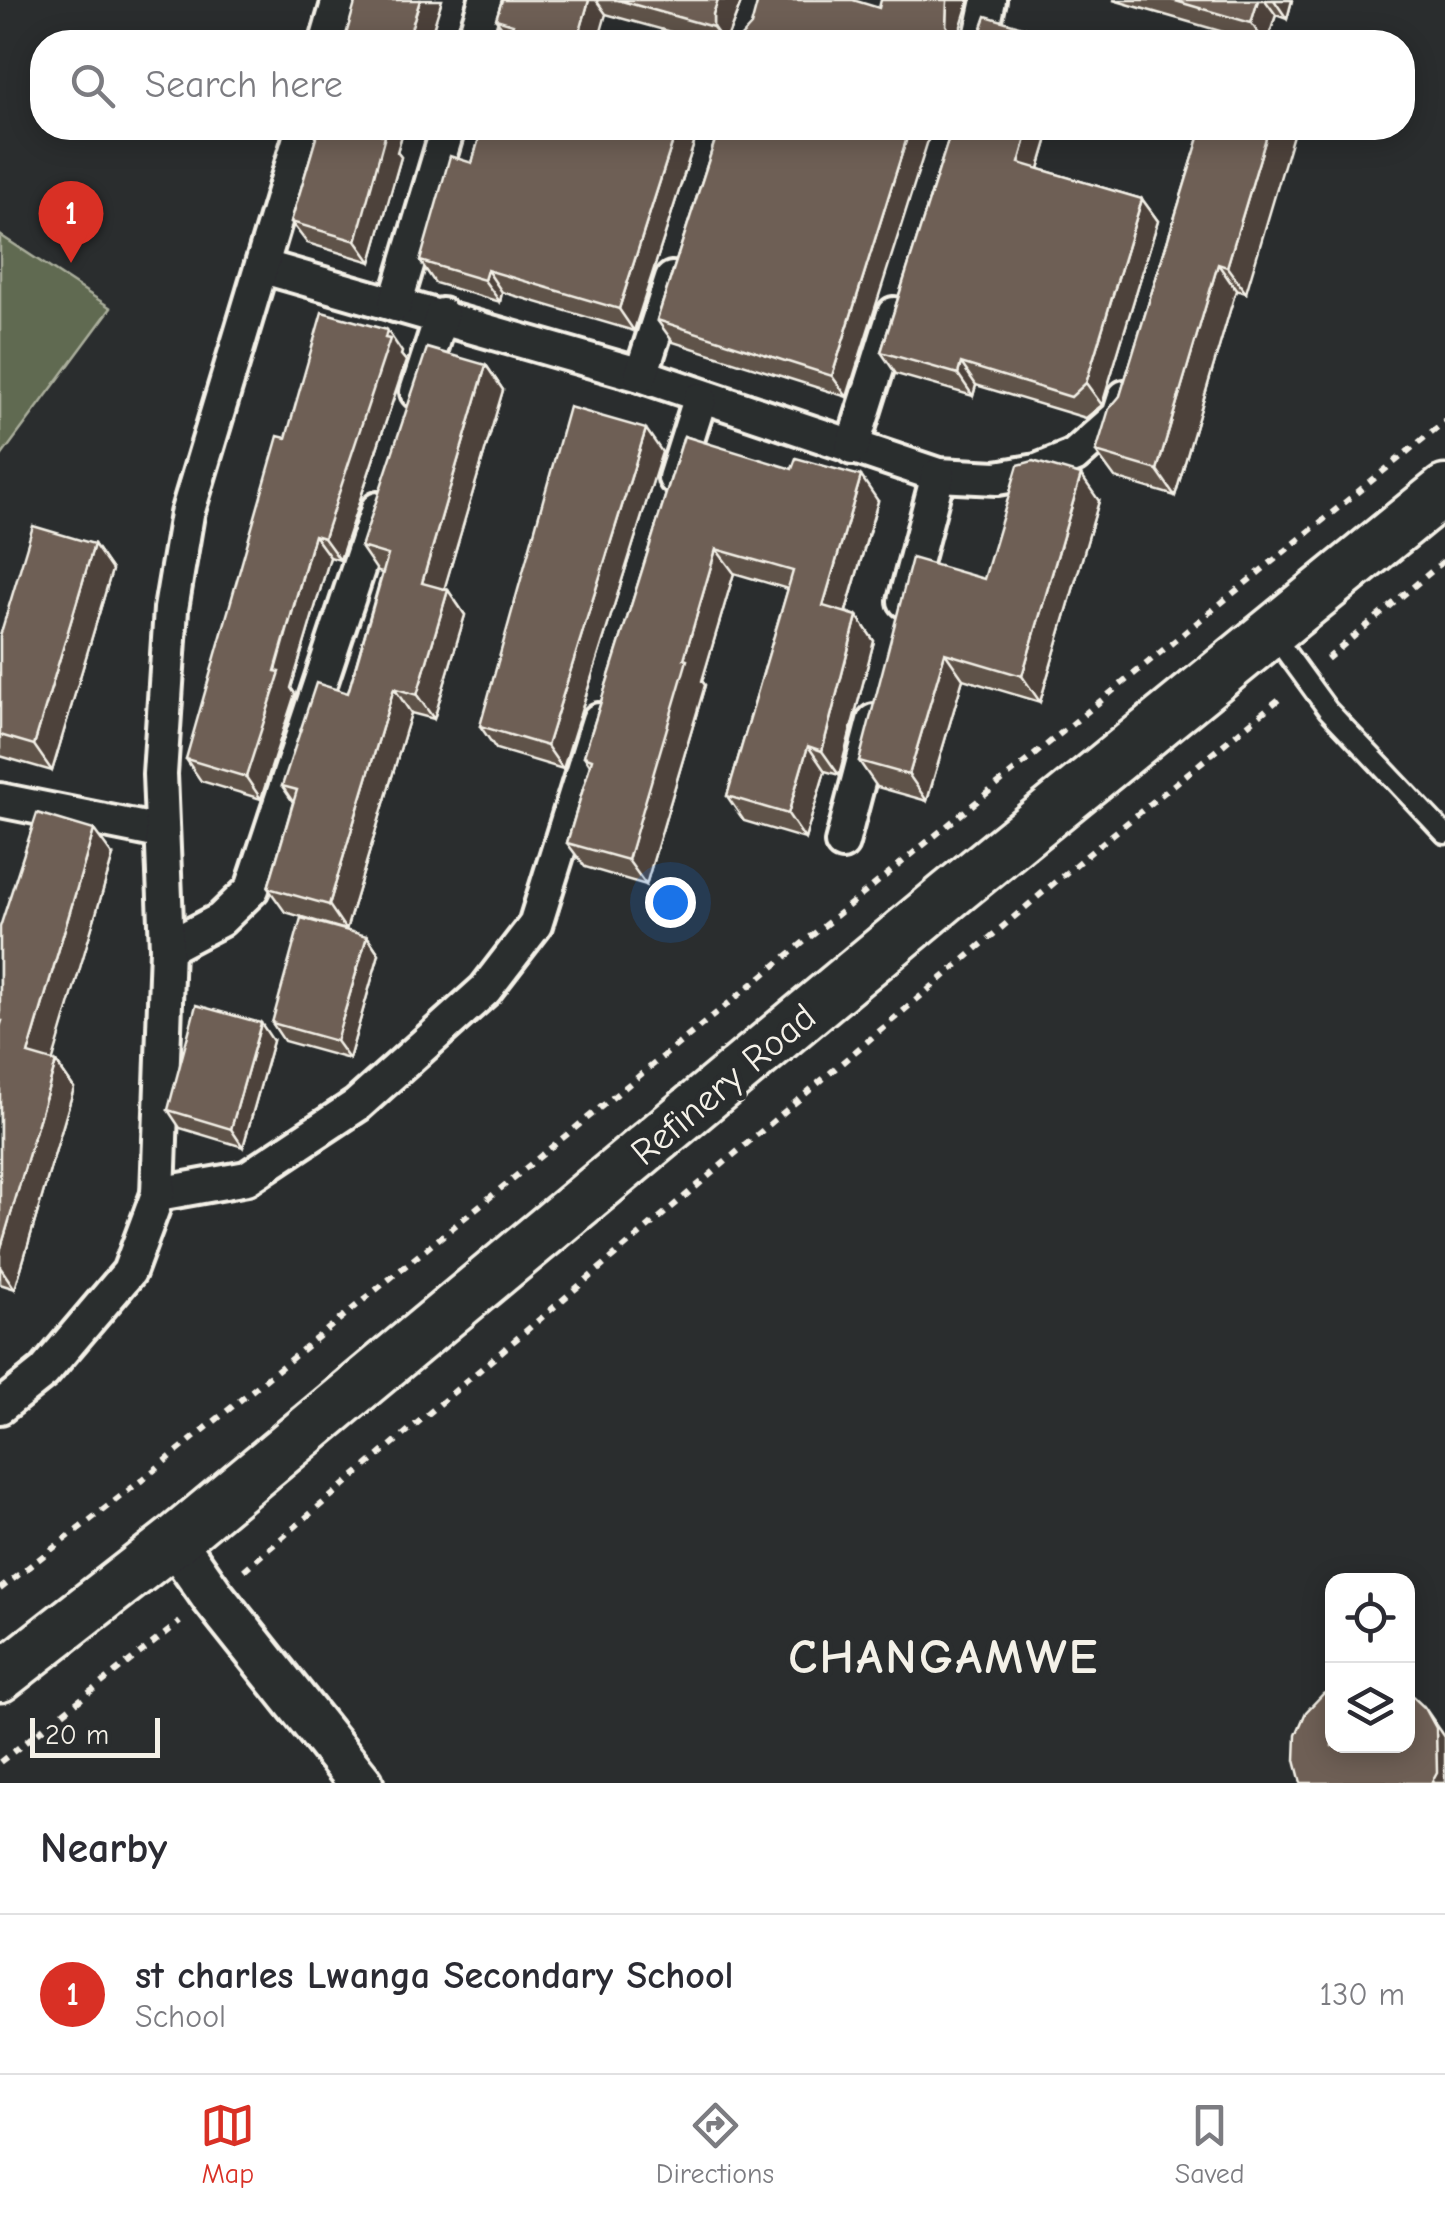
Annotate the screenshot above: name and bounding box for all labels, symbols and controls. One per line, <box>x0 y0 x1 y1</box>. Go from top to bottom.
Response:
search box <box>30 30 1415 140</box>
icon: search <box>65 58 120 113</box>
text: Search here <box>145 63 343 107</box>
pin: 1 <box>38 180 104 263</box>
your location <box>645 877 696 928</box>
street label: Refinery Road <box>622 995 825 1175</box>
map controls <box>1325 1573 1415 1753</box>
button: locate <box>1325 1573 1415 1663</box>
district label: CHANGAMWE <box>788 1630 1100 1685</box>
button: layers <box>1325 1663 1415 1753</box>
scale bar <box>30 1713 160 1758</box>
text: 20 m <box>45 1719 109 1751</box>
text: Nearby <box>40 1824 167 1873</box>
text: st charles Lwanga Secondary School <box>135 1954 734 1998</box>
text: 1 <box>66 1976 79 2013</box>
text: 130 m <box>1319 1976 1405 2013</box>
text: School <box>135 1998 226 2035</box>
tab: Map <box>200 2098 255 2190</box>
tab: Directions <box>656 2098 774 2190</box>
tab: Saved <box>1175 2098 1245 2190</box>

